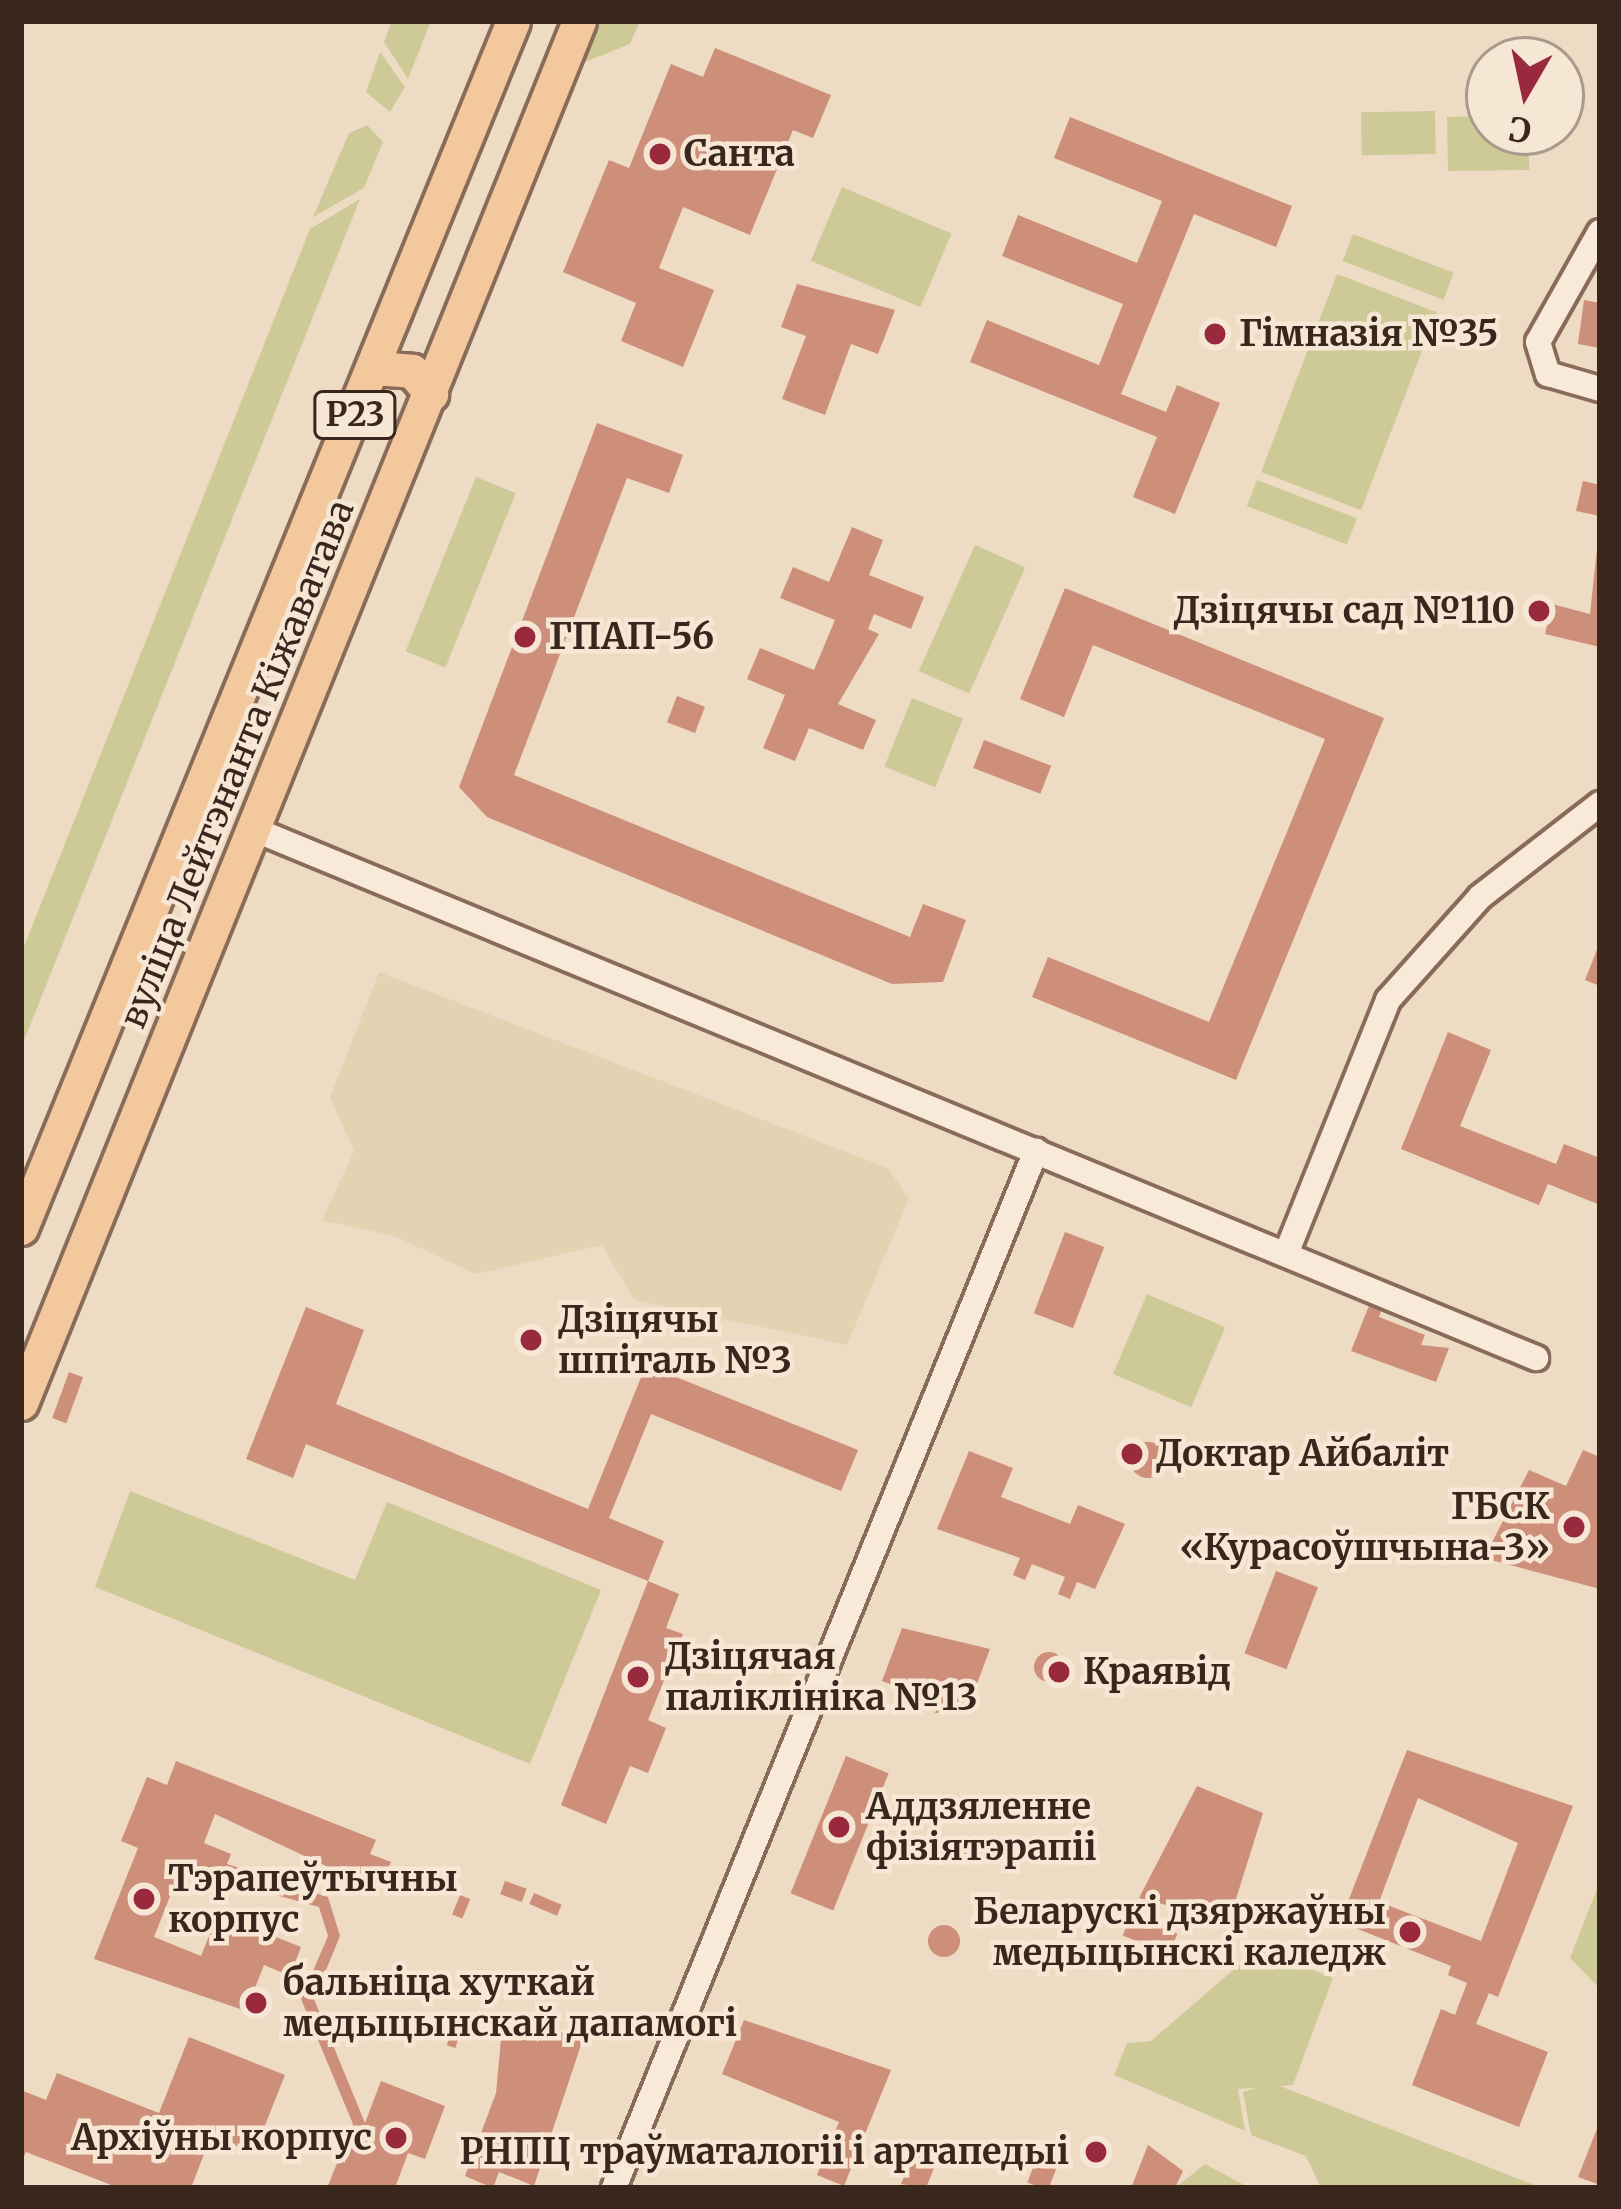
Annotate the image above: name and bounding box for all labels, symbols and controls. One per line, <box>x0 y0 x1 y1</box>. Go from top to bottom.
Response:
north arrow <box>1465 36 1585 156</box>
text: С <box>1506 107 1534 151</box>
place label: Санта <box>684 132 795 176</box>
marker: Санта <box>647 141 673 167</box>
place label: Гімназія №35 <box>1239 312 1498 356</box>
marker: Гімназія №35 <box>1202 321 1228 347</box>
road number: Р23 <box>313 388 397 442</box>
street label: вуліца Лейтэнанта Кіжаватава <box>111 494 363 1034</box>
place label: Дзіцячы сад №110 <box>1173 589 1515 633</box>
marker: Дзіцячы сад №110 <box>1526 598 1552 624</box>
place label: ГПАП-56 <box>549 615 714 659</box>
marker: ГПАП-56 <box>512 624 538 650</box>
place label: Дзіцячы шпіталь №3 <box>558 1297 792 1382</box>
marker: Дзіцячы шпіталь №3 <box>515 1324 547 1356</box>
place label: Доктар Айбаліт <box>1156 1432 1449 1476</box>
marker: Доктар Айбаліт <box>1119 1441 1145 1467</box>
place label: ГБСК «Курасоўшчына-3» <box>1180 1484 1550 1569</box>
marker: ГБСК «Курасоўшчына-3» <box>1561 1514 1587 1540</box>
place label: Дзіцячая паліклініка №13 <box>665 1634 978 1719</box>
place label: Краявід <box>1083 1650 1231 1694</box>
marker: Краявід <box>1046 1659 1072 1685</box>
marker: Дзіцячая паліклініка №13 <box>622 1661 654 1693</box>
place label: Аддзяленне фізіятэрапіі <box>866 1784 1097 1869</box>
marker: Аддзяленне фізіятэрапіі <box>823 1811 855 1843</box>
place label: Тэрапеўтычны корпус <box>168 1856 458 1941</box>
marker: Тэрапеўтычны корпус <box>131 1886 157 1912</box>
place label: Беларускі дзяржаўны медыцынскі каледж <box>973 1889 1386 1974</box>
marker: Беларускі дзяржаўны медыцынскі каледж <box>1397 1919 1423 1945</box>
place label: бальніца хуткай медыцынскай дапамогі <box>283 1960 737 2045</box>
marker: бальніца хуткай медыцынскай дапамогі <box>240 1987 272 2019</box>
place label: Архіўны корпус <box>71 2116 372 2160</box>
marker: Архіўны корпус <box>383 2125 409 2151</box>
place label: РНПЦ траўматалогіі і артапедыі <box>459 2130 1069 2174</box>
marker: РНПЦ траўматалогіі і артапедыі <box>1080 2136 1112 2168</box>

